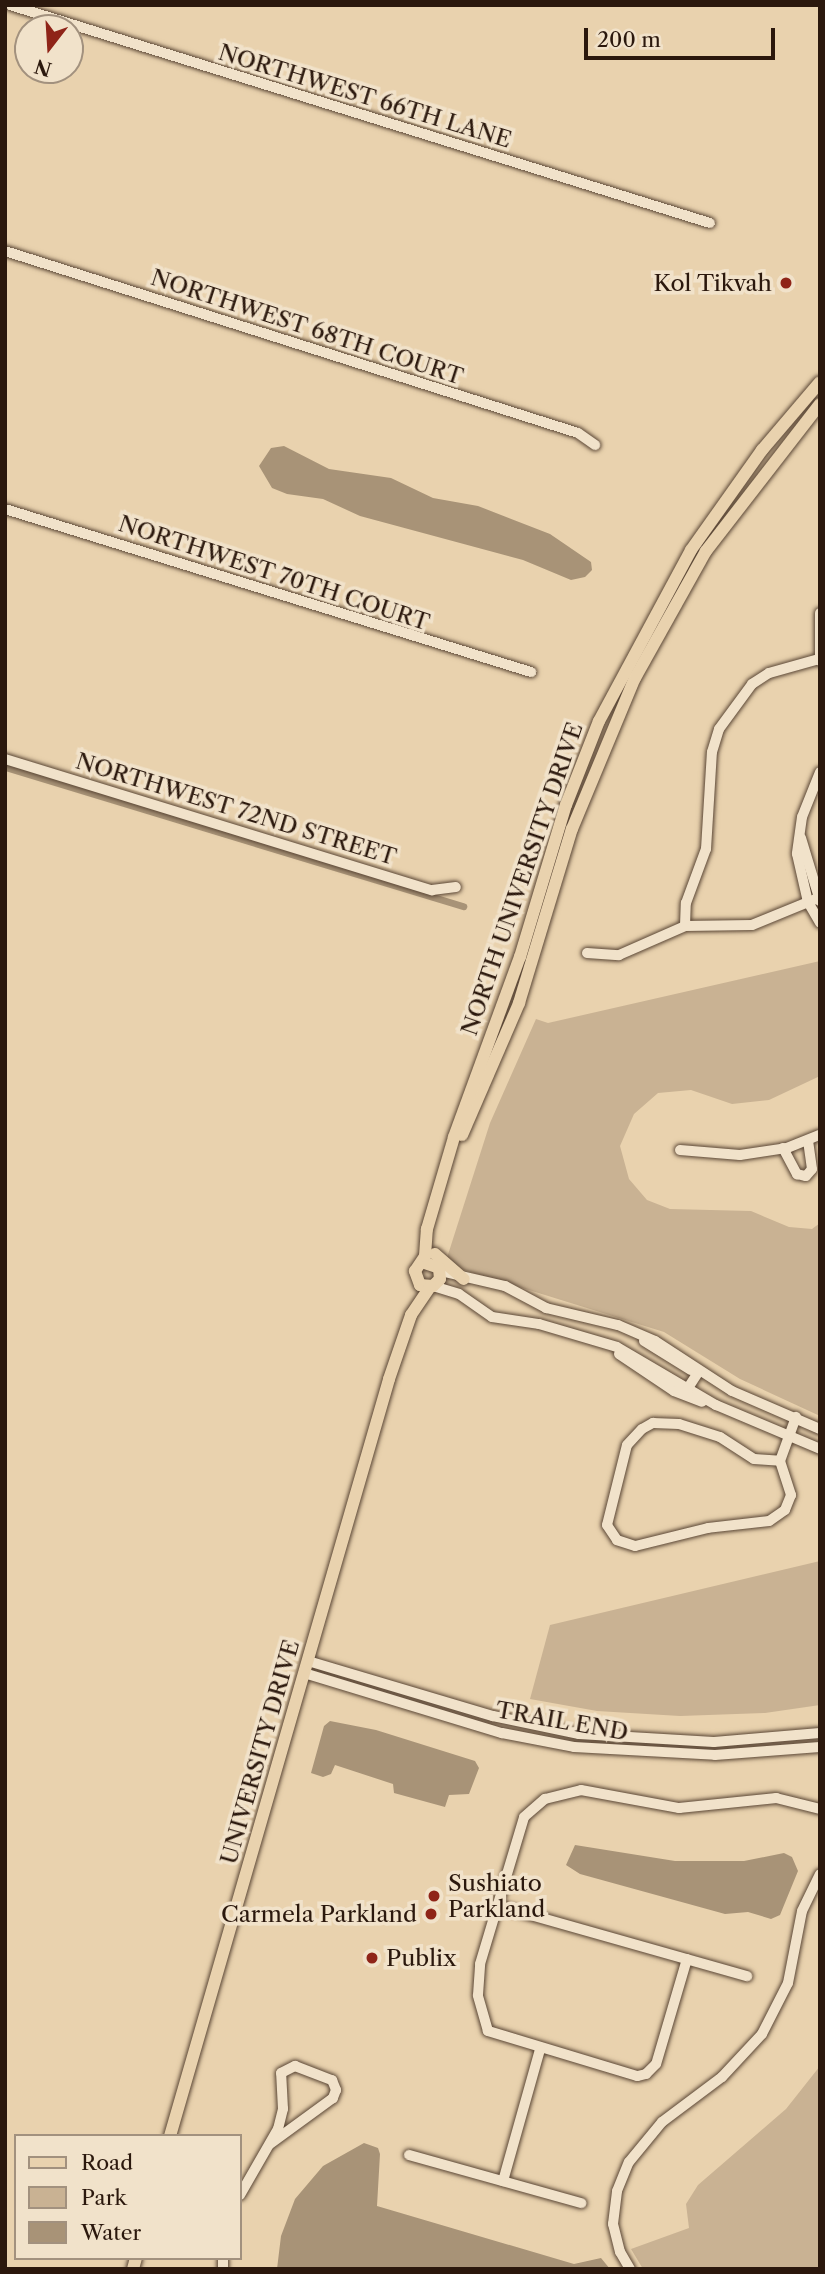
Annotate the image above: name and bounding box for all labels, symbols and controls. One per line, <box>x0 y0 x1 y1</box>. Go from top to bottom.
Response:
north arrow <box>14 14 84 84</box>
scale bar <box>587 14 778 58</box>
text: 200 m <box>597 27 661 52</box>
street label: NORTHWEST 66TH LANE <box>215 38 515 154</box>
text: N <box>32 54 55 81</box>
street label: NORTHWEST 68TH COURT <box>147 263 467 391</box>
place label: Kol Tikvah <box>653 269 772 297</box>
marker: Kol Tikvah <box>778 275 794 291</box>
street label: NORTHWEST 70TH COURT <box>115 509 433 637</box>
street label: NORTH UNIVERSITY DRIVE <box>455 718 589 1040</box>
street label: NORTHWEST 72ND STREET <box>72 747 400 871</box>
street label: UNIVERSITY DRIVE <box>215 1636 305 1868</box>
street label: TRAIL END <box>493 1696 631 1746</box>
place label: Sushiato Parkland <box>448 1869 545 1923</box>
marker: Sushiato Parkland <box>426 1888 442 1904</box>
place label: Carmela Parkland <box>221 1900 417 1928</box>
marker: Carmela Parkland <box>423 1906 439 1922</box>
place label: Publix <box>386 1944 456 1972</box>
marker: Publix <box>364 1950 380 1966</box>
legend <box>14 2134 242 2260</box>
text: Road <box>81 2150 133 2175</box>
text: Park <box>81 2185 127 2210</box>
text: Water <box>81 2220 141 2245</box>

